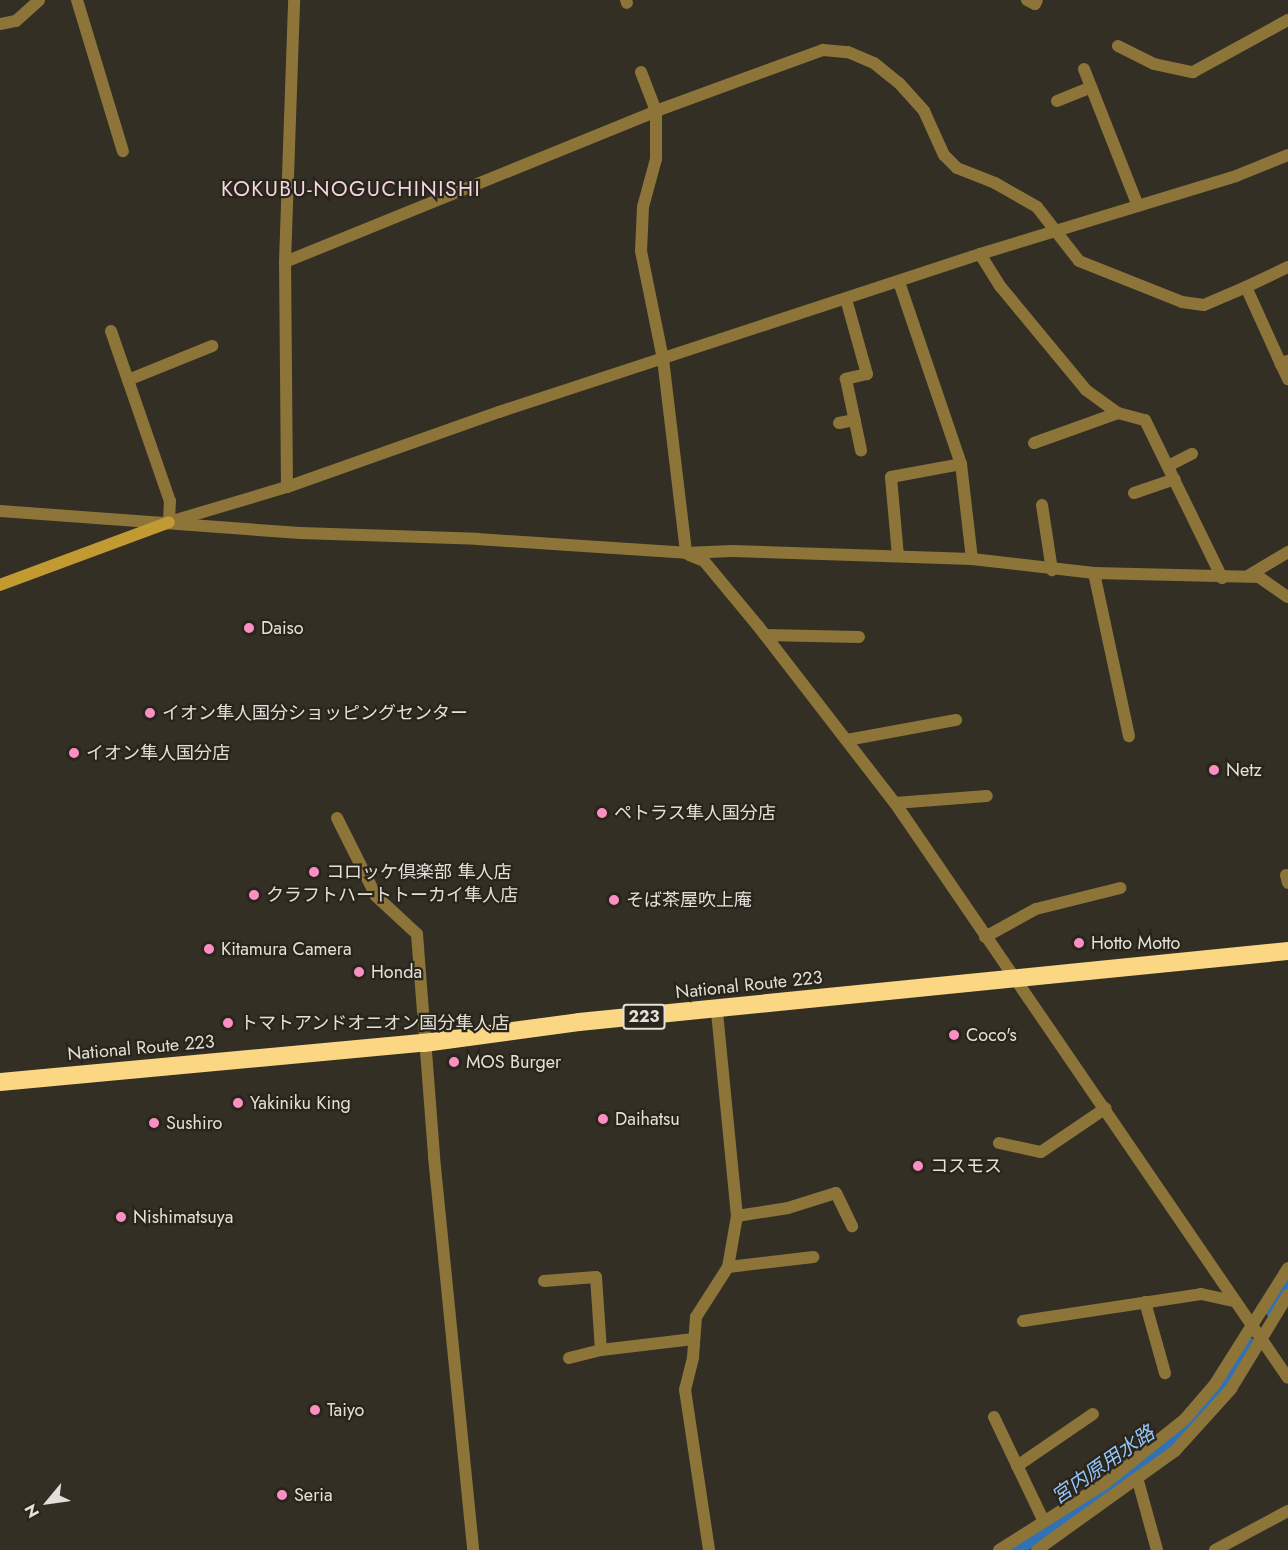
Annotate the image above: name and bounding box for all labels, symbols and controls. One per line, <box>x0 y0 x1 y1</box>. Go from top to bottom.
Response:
district label: KOKUBU-NOGUCHINISHI <box>221 176 481 202</box>
place label: Daiso <box>261 617 304 639</box>
marker: Daiso <box>242 621 256 635</box>
place label: イオン隼人国分ショッピングセンター <box>162 702 468 724</box>
marker: イオン隼人国分ショッピングセンター <box>143 706 157 720</box>
place label: イオン隼人国分店 <box>86 742 230 764</box>
marker: イオン隼人国分店 <box>67 746 81 760</box>
place label: Netz <box>1226 759 1262 781</box>
marker: Netz <box>1207 763 1221 777</box>
place label: ペトラス隼人国分店 <box>614 802 776 824</box>
marker: ペトラス隼人国分店 <box>595 806 609 820</box>
place label: コロッケ倶楽部 隼人店 <box>326 861 511 883</box>
marker: コロッケ倶楽部 隼人店 <box>307 865 321 879</box>
place label: クラフトハートトーカイ隼人店 <box>266 884 518 906</box>
marker: クラフトハートトーカイ隼人店 <box>247 888 261 902</box>
place label: そば茶屋吹上庵 <box>626 889 752 911</box>
marker: そば茶屋吹上庵 <box>607 893 621 907</box>
place label: Hotto Motto <box>1091 932 1180 954</box>
marker: Hotto Motto <box>1072 936 1086 950</box>
place label: Kitamura Camera <box>221 938 352 960</box>
marker: Kitamura Camera <box>202 942 216 956</box>
place label: Honda <box>371 961 422 983</box>
marker: Honda <box>352 965 366 979</box>
street label: National Route 223 <box>674 967 824 1003</box>
road number: 223 <box>622 1004 666 1030</box>
place label: トマトアンドオニオン国分隼人店 <box>240 1012 510 1034</box>
marker: トマトアンドオニオン国分隼人店 <box>221 1016 235 1030</box>
place label: Coco's <box>966 1024 1017 1046</box>
marker: Coco's <box>947 1028 961 1042</box>
street label: National Route 223 <box>66 1031 216 1065</box>
place label: MOS Burger <box>466 1051 561 1073</box>
marker: MOS Burger <box>447 1055 461 1069</box>
place label: Yakiniku King <box>250 1092 351 1114</box>
marker: Yakiniku King <box>231 1096 245 1110</box>
place label: Daihatsu <box>615 1108 680 1130</box>
place label: Sushiro <box>166 1112 222 1134</box>
marker: Daihatsu <box>596 1112 610 1126</box>
marker: Sushiro <box>147 1116 161 1130</box>
place label: コスモス <box>930 1155 1002 1177</box>
marker: コスモス <box>911 1159 925 1173</box>
place label: Nishimatsuya <box>133 1206 233 1228</box>
marker: Nishimatsuya <box>114 1210 128 1224</box>
place label: Taiyo <box>327 1399 364 1421</box>
marker: Taiyo <box>308 1403 322 1417</box>
water label: 宮内原用水路 <box>1047 1421 1159 1509</box>
north arrow <box>18 1472 78 1532</box>
place label: Seria <box>294 1484 333 1506</box>
marker: Seria <box>275 1488 289 1502</box>
text: N <box>19 1500 45 1522</box>

